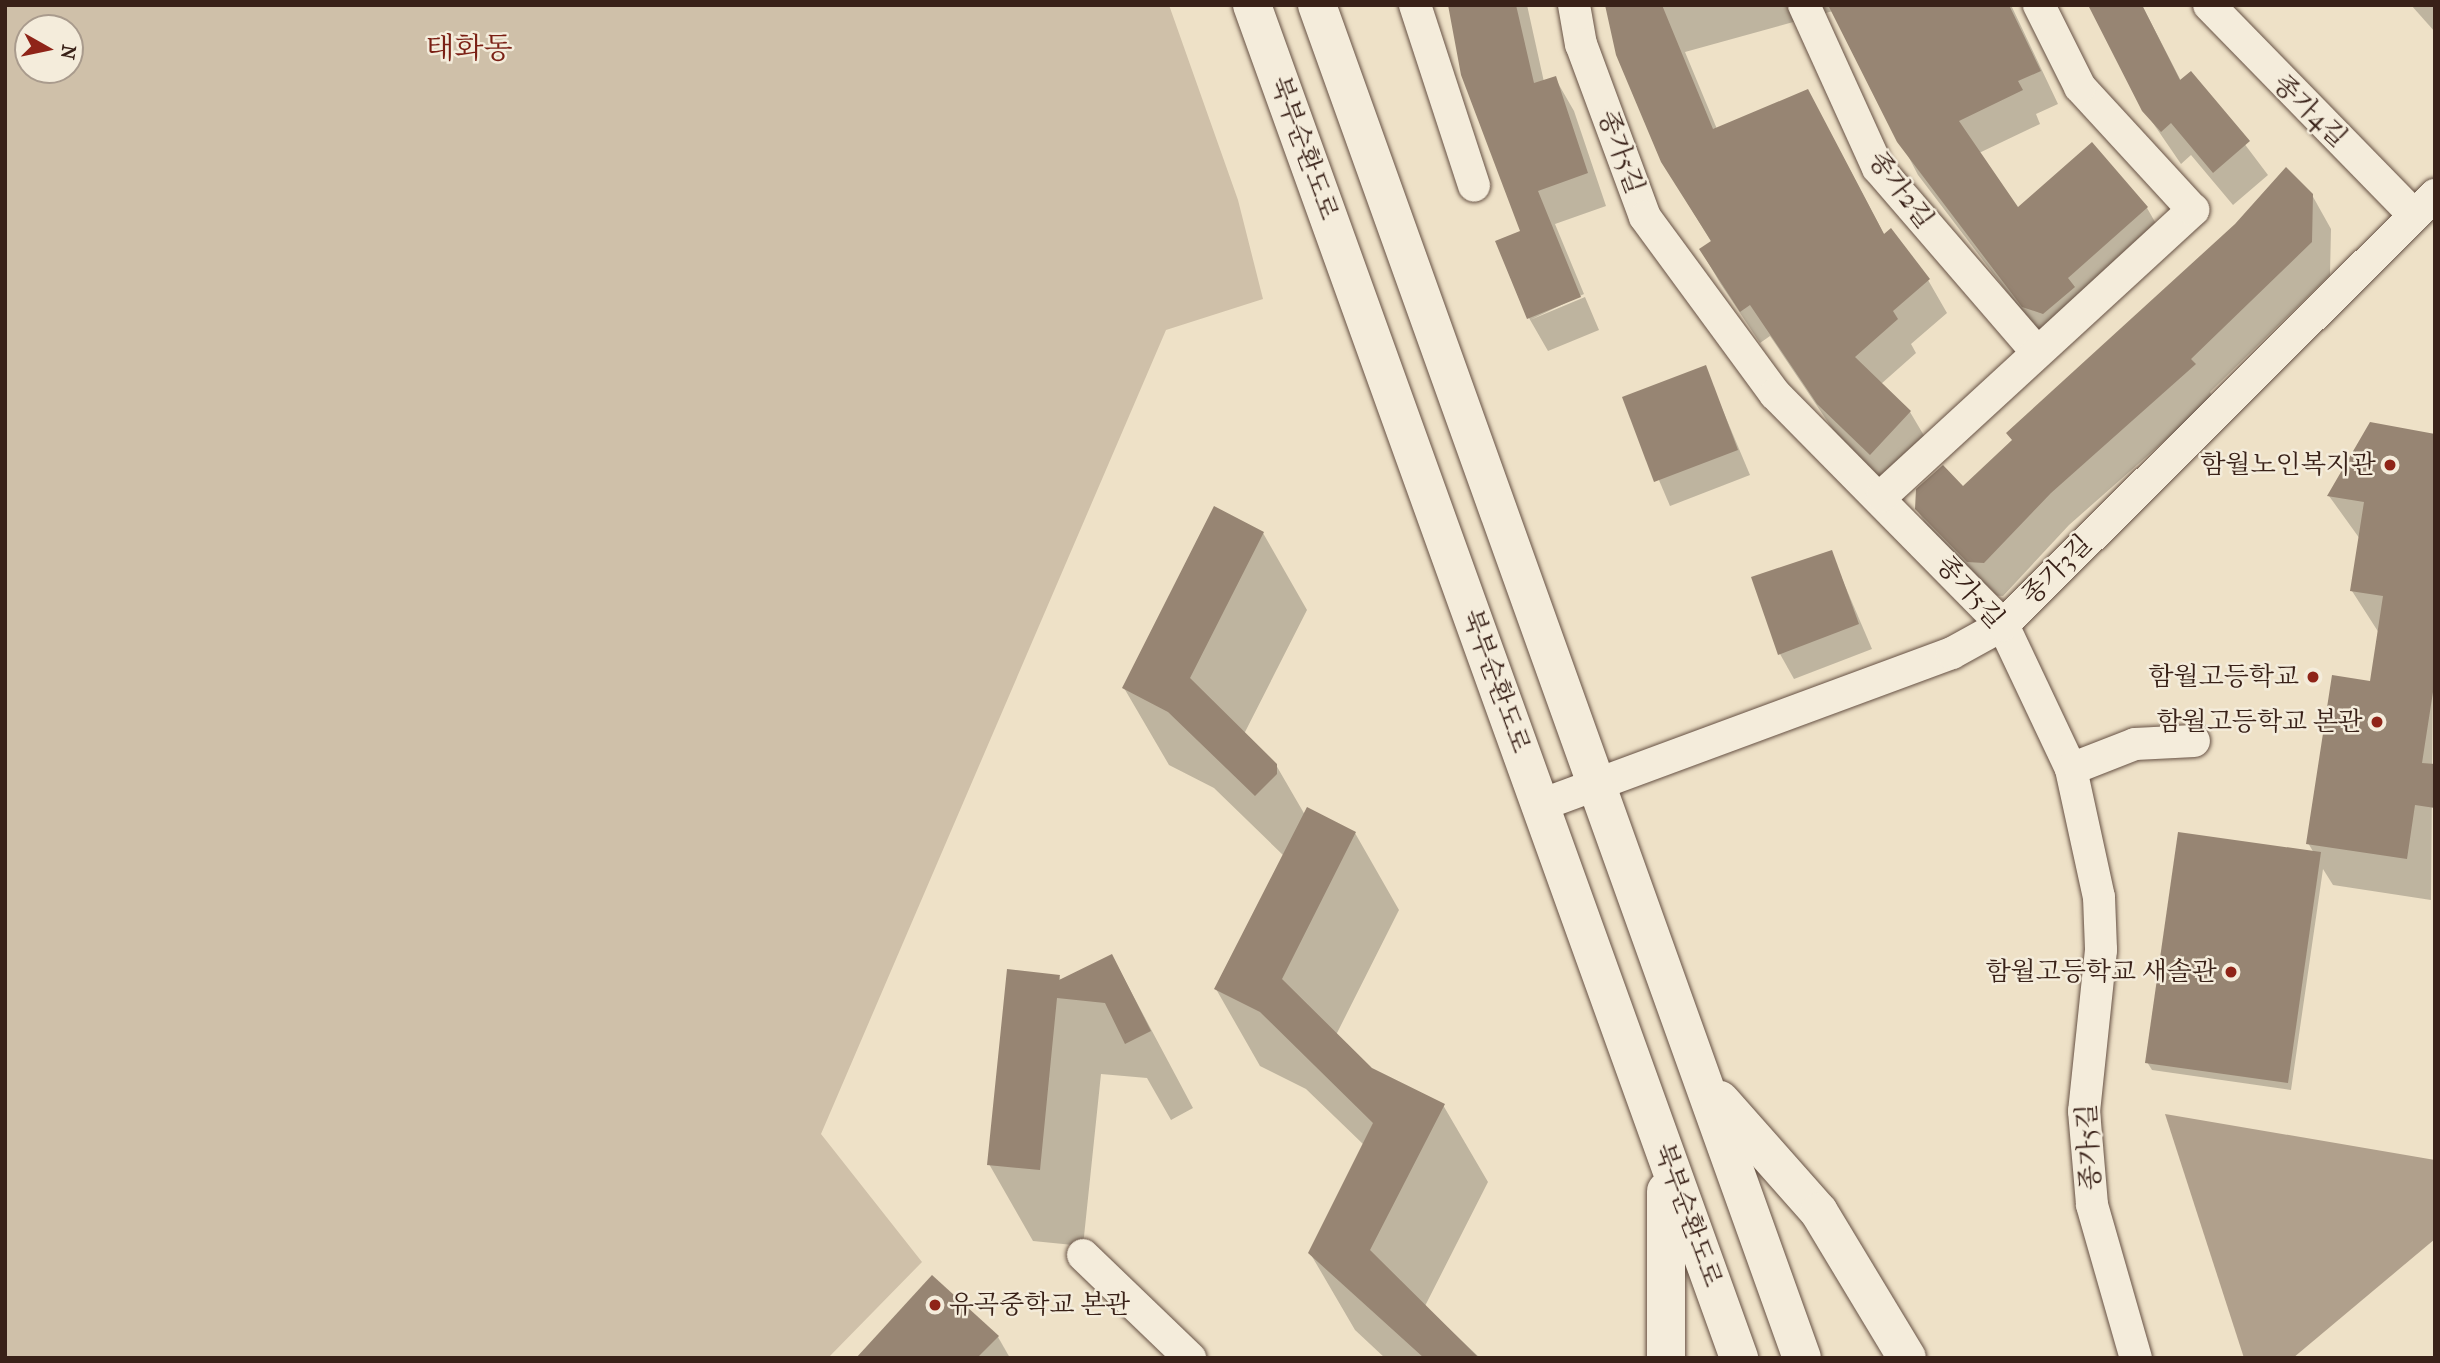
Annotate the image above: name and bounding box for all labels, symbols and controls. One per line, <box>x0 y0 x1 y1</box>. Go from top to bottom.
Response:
north arrow <box>14 14 84 84</box>
district label: 태화동 <box>426 31 512 67</box>
text: N <box>56 43 80 61</box>
street label: 종가4길 <box>2267 68 2353 154</box>
street label: 북부순환도로 <box>1264 72 1344 224</box>
street label: 종가5길 <box>1592 106 1650 198</box>
street label: 종가2길 <box>1862 145 1940 235</box>
place label: 함월노인복지관 <box>2200 449 2376 481</box>
marker: 함월노인복지관 <box>2382 457 2398 473</box>
street label: 종가3길 <box>2016 529 2098 611</box>
street label: 종가5길 <box>1929 549 2011 635</box>
street label: 북부순환도로 <box>1456 605 1536 757</box>
place label: 함월고등학교 <box>2148 661 2299 693</box>
marker: 함월고등학교 <box>2305 669 2321 685</box>
place label: 함월고등학교 본관 <box>2156 706 2363 738</box>
marker: 함월고등학교 본관 <box>2369 714 2385 730</box>
place label: 함월고등학교 새솔관 <box>1985 956 2217 988</box>
marker: 함월고등학교 새솔관 <box>2223 964 2239 980</box>
street label: 종가5길 <box>2071 1103 2107 1191</box>
street label: 북부순환도로 <box>1648 1139 1728 1291</box>
place label: 유곡중학교 본관 <box>949 1289 1130 1321</box>
marker: 유곡중학교 본관 <box>927 1297 943 1313</box>

